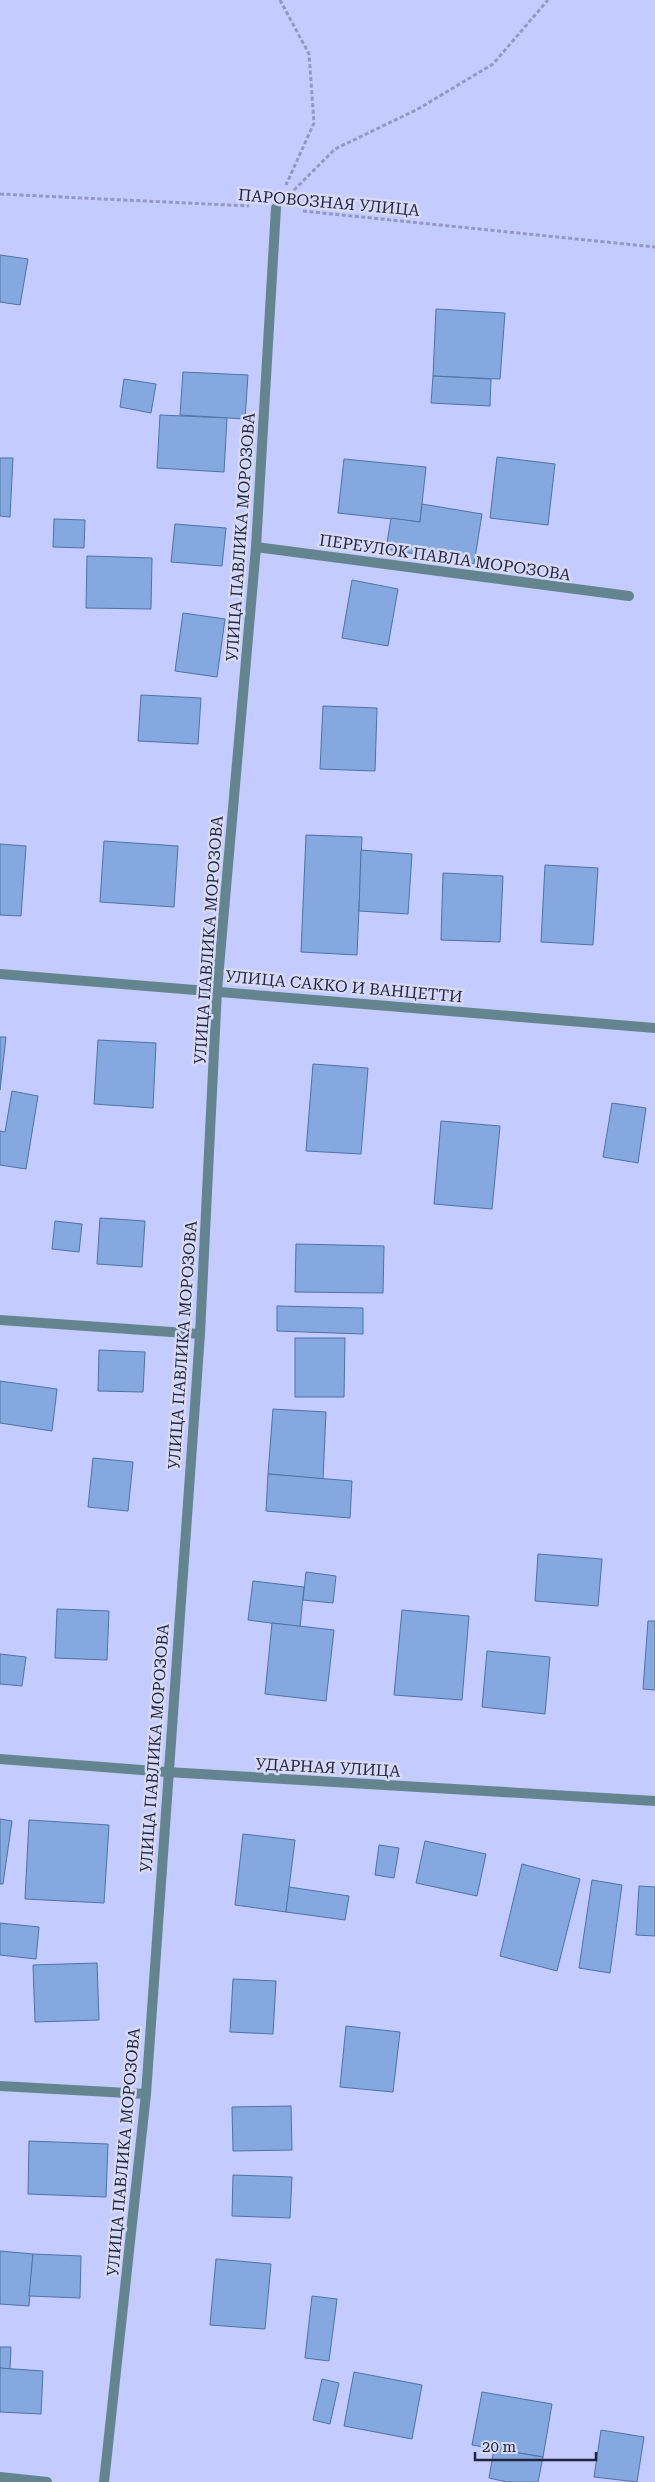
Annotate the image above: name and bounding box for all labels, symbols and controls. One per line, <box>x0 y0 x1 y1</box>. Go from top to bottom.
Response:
street label: ПАРОВОЗНАЯ УЛИЦА <box>238 185 421 220</box>
street label: УЛИЦА ПАВЛИКА МОРОЗОВА <box>222 411 259 662</box>
street label: ПЕРЕУЛОК ПАВЛА МОРОЗОВА <box>318 530 573 585</box>
street label: УЛИЦА ПАВЛИКА МОРОЗОВА <box>190 814 227 1065</box>
street label: УЛИЦА САККО И ВАНЦЕТТИ <box>225 967 463 1006</box>
street label: УЛИЦА ПАВЛИКА МОРОЗОВА <box>164 1219 201 1470</box>
street label: УЛИЦА ПАВЛИКА МОРОЗОВА <box>136 1622 173 1873</box>
street label: УДАРНАЯ УЛИЦА <box>255 1754 402 1781</box>
street label: УЛИЦА ПАВЛИКА МОРОЗОВА <box>103 2026 144 2277</box>
scale bar <box>475 2430 596 2462</box>
text: 20 m <box>482 2438 517 2456</box>

